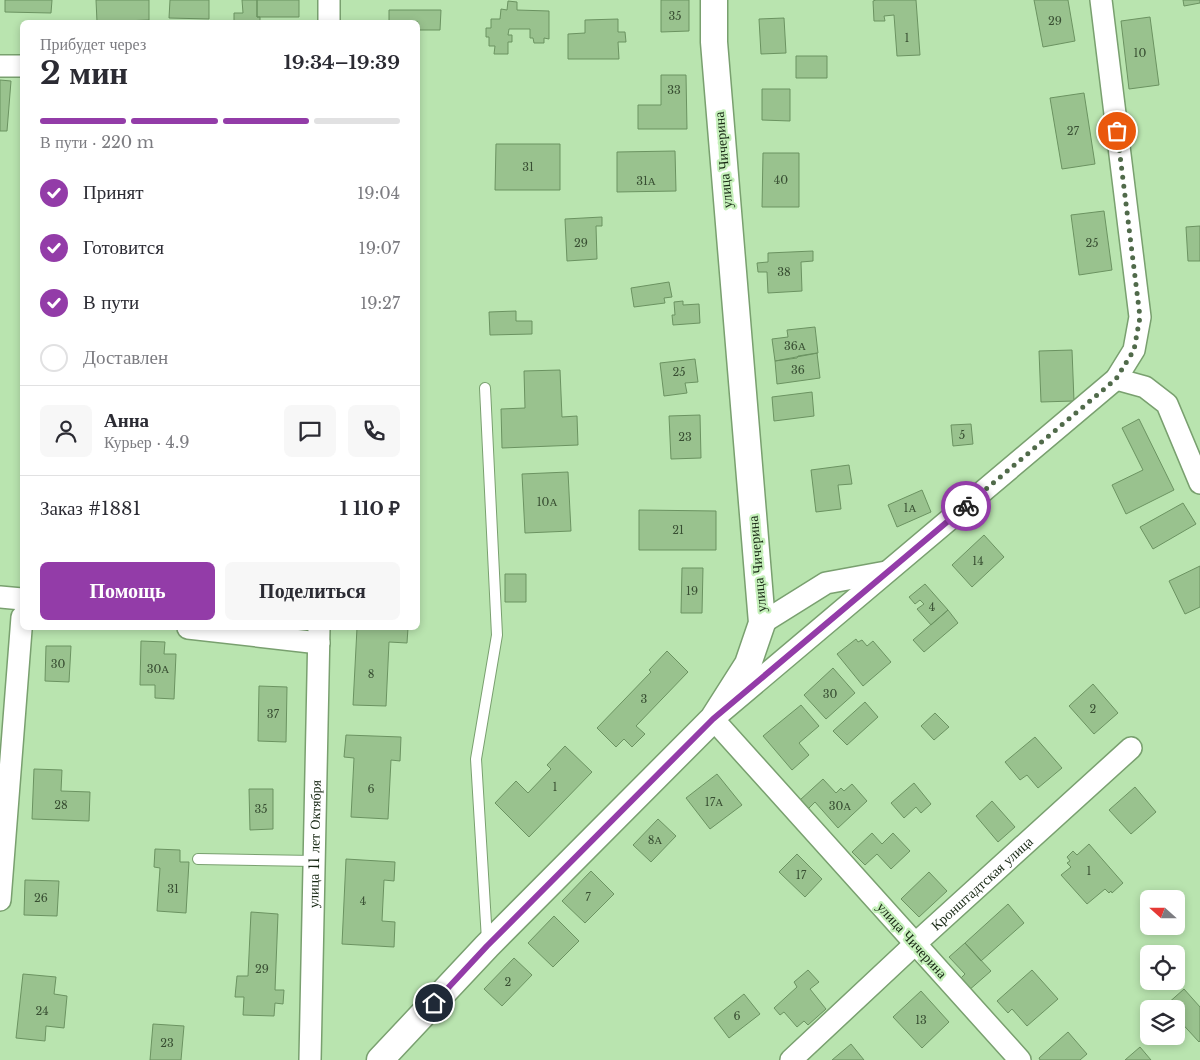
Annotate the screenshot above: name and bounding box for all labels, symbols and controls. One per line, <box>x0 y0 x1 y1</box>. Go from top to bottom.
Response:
house number: 35 <box>668 9 682 23</box>
house number: 29 <box>1048 14 1062 28</box>
house number: 1 <box>905 31 910 45</box>
text: Прибудет через <box>40 34 146 54</box>
house number: 10 <box>1134 46 1147 60</box>
text: 19:34–19:39 <box>284 51 400 74</box>
text: 2 мин <box>40 53 128 93</box>
house number: 33 <box>667 83 681 97</box>
street label: улица Чичерина <box>710 110 736 209</box>
pin <box>1096 110 1138 152</box>
icon: bag <box>1103 117 1131 145</box>
house number: 27 <box>1067 124 1080 138</box>
text: В пути · 220 m <box>40 132 154 152</box>
house number: 31 <box>522 160 534 174</box>
house number: 40 <box>774 173 788 187</box>
house number: 31А <box>636 174 656 188</box>
icon: check <box>40 179 68 207</box>
text: Принят <box>83 181 144 204</box>
text: 19:04 <box>357 183 400 203</box>
icon: check <box>40 234 68 262</box>
text: Готовится <box>83 236 164 259</box>
house number: 29 <box>574 236 588 250</box>
house number: 25 <box>1085 236 1099 250</box>
text: 19:07 <box>359 238 400 258</box>
house number: 38 <box>777 265 791 279</box>
icon: check <box>40 289 68 317</box>
text: В пути <box>83 291 139 314</box>
text: 19:27 <box>360 293 400 313</box>
house number: 36А <box>784 339 806 353</box>
text: Доставлен <box>83 346 168 369</box>
house number: 36 <box>791 363 805 377</box>
house number: 25 <box>672 365 686 379</box>
button: person <box>40 405 92 457</box>
button: chat <box>284 405 336 457</box>
button: phone <box>348 405 400 457</box>
text: Анна <box>104 409 149 432</box>
house number: 5 <box>959 428 965 442</box>
house number: 23 <box>678 430 692 444</box>
text: Курьер · 4.9 <box>104 432 190 452</box>
courier <box>941 481 991 531</box>
icon: bike <box>952 492 980 520</box>
house number: 10А <box>537 495 557 509</box>
text: Заказ #1881 <box>40 497 141 520</box>
text: 1 110 ₽ <box>340 497 400 520</box>
house number: 1А <box>904 501 916 515</box>
street label: улица Чичерина <box>744 514 770 613</box>
house number: 21 <box>672 523 684 537</box>
house number: 14 <box>972 554 984 568</box>
button: Помощь <box>40 562 215 620</box>
button: Поделиться <box>225 562 400 620</box>
house number: 19 <box>686 584 698 598</box>
house number: 4 <box>929 600 935 614</box>
house number: 30 <box>51 657 65 671</box>
house number: 30А <box>147 662 169 676</box>
house number: 8 <box>368 667 374 681</box>
house number: 30 <box>823 687 837 701</box>
house number: 3 <box>641 692 648 706</box>
house number: 2 <box>1090 702 1097 716</box>
house number: 37 <box>267 707 280 721</box>
street label: улица 11 лет Октября <box>304 779 325 908</box>
house number: 1 <box>553 780 558 794</box>
house number: 6 <box>367 782 375 796</box>
house number: 17А <box>705 795 723 809</box>
house number: 28 <box>54 798 68 812</box>
house number: 30А <box>829 799 851 813</box>
house number: 35 <box>254 802 268 816</box>
street label: Кронштадтская улица <box>927 832 1037 934</box>
house number: 8А <box>648 833 662 847</box>
house number: 1 <box>1087 864 1092 878</box>
house number: 17 <box>796 868 807 882</box>
house number: 31 <box>167 882 179 896</box>
house number: 7 <box>585 890 591 904</box>
north arrow <box>1140 890 1185 935</box>
map controls <box>1140 890 1185 1045</box>
house number: 26 <box>34 891 48 905</box>
house number: 4 <box>360 894 366 908</box>
street label: улица Чичерина <box>873 898 952 983</box>
button: locate <box>1140 945 1185 990</box>
house number: 29 <box>255 962 269 976</box>
house number: 2 <box>505 975 512 989</box>
pin <box>413 982 455 1024</box>
icon: home <box>420 989 448 1017</box>
button: layers <box>1140 1000 1185 1045</box>
house number: 24 <box>35 1004 49 1018</box>
house number: 6 <box>733 1009 741 1023</box>
house number: 13 <box>915 1013 927 1027</box>
house number: 23 <box>160 1036 174 1050</box>

